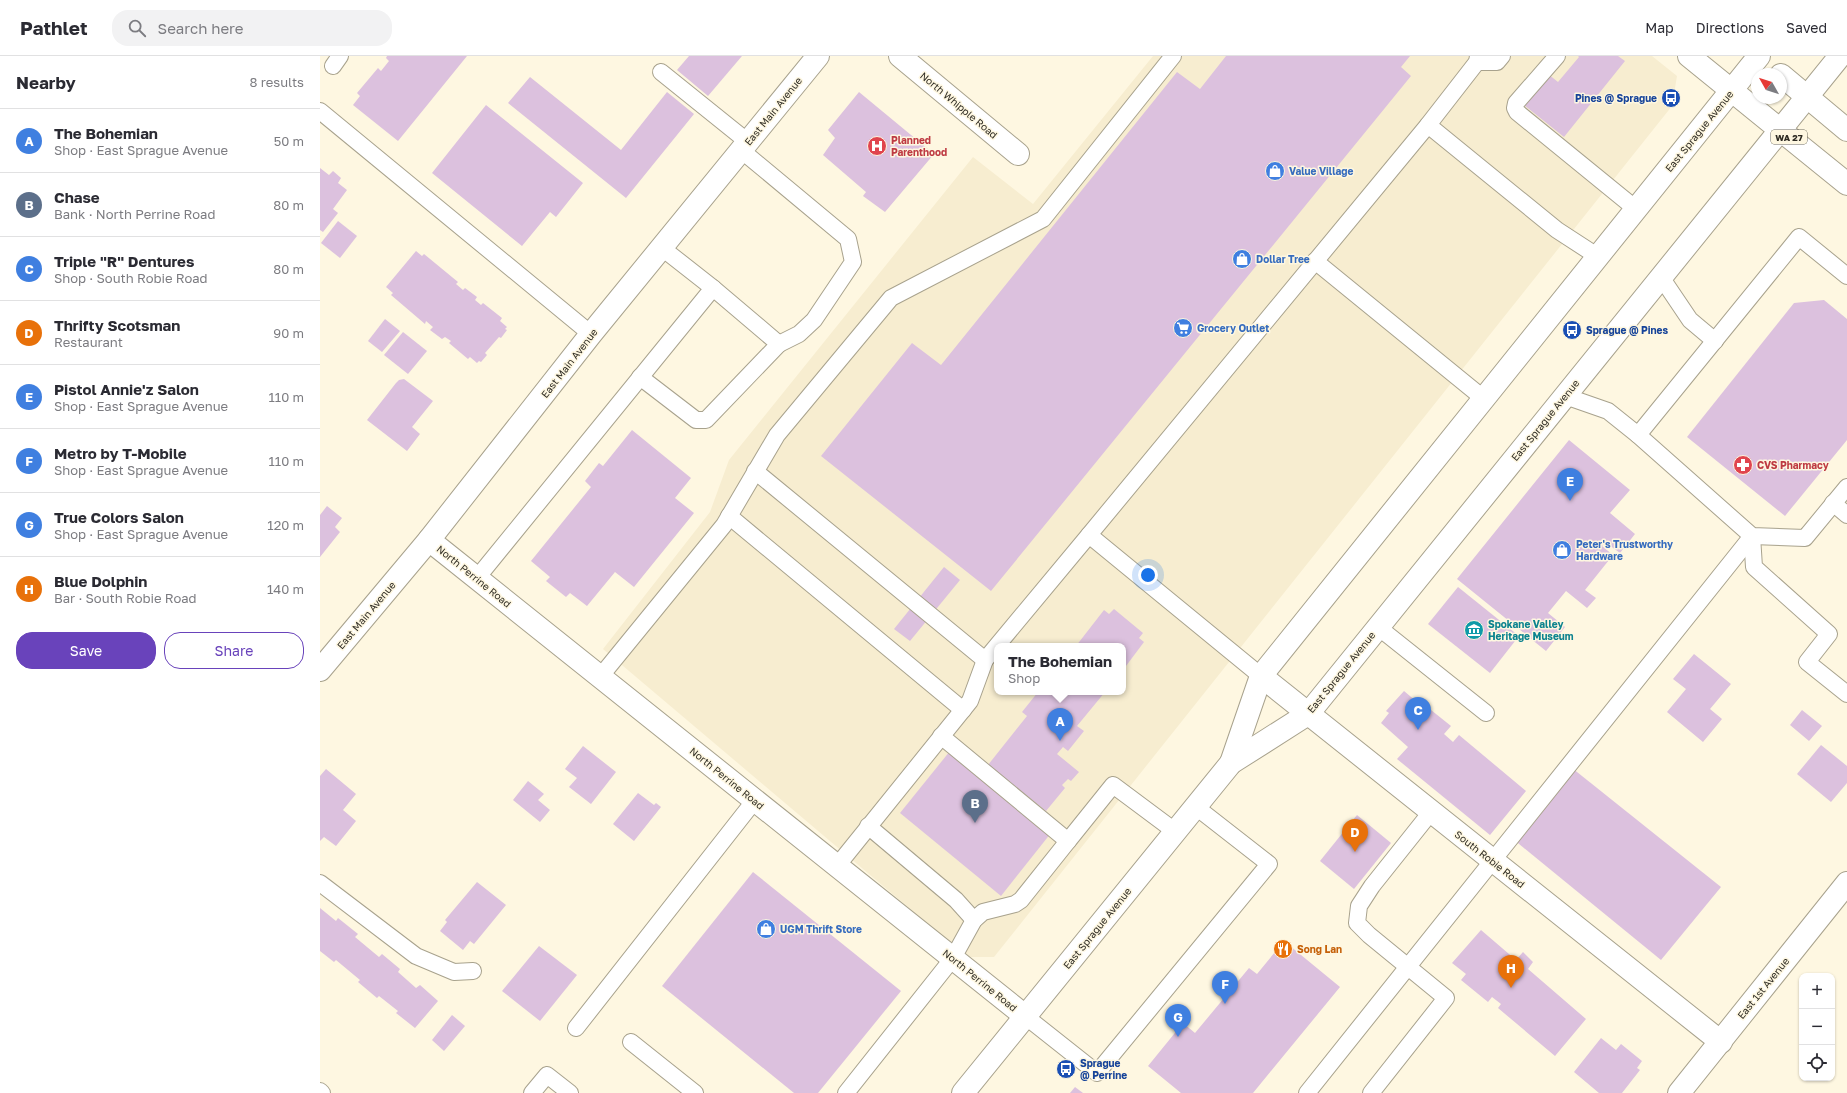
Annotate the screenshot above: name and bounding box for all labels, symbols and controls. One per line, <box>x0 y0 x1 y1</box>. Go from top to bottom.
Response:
search box <box>112 10 392 46</box>
text: Pathlet <box>20 16 88 39</box>
icon: search <box>126 17 148 39</box>
text: Search here <box>158 19 244 37</box>
text: Map <box>1645 19 1674 36</box>
text: Directions <box>1696 19 1764 36</box>
text: Saved <box>1786 19 1827 36</box>
north arrow <box>1751 68 1787 104</box>
street label: North Whipple Road <box>918 69 1000 141</box>
text: Nearby <box>16 72 76 93</box>
text: 8 results <box>250 74 304 90</box>
street label: East Main Avenue <box>742 74 804 148</box>
bus stop icon: Pines @ Sprague <box>1660 87 1682 109</box>
street label: East Sprague Avenue <box>1662 88 1736 174</box>
place label: Pines @ Sprague <box>1575 92 1657 104</box>
text: The Bohemian <box>54 124 158 142</box>
road number: WA 27 <box>1771 130 1807 144</box>
text: A <box>24 133 34 149</box>
text: 50 m <box>274 133 304 149</box>
place label: Planned Parenthood <box>891 134 947 158</box>
hospital icon: Planned Parenthood <box>866 135 888 157</box>
text: Shop · East Sprague Avenue <box>54 142 228 158</box>
shop icon: Value Village <box>1264 160 1286 182</box>
place label: Value Village <box>1289 165 1353 177</box>
text: Chase <box>54 188 100 206</box>
text: B <box>24 197 34 213</box>
text: 80 m <box>273 197 304 213</box>
text: Bank · North Perrine Road <box>54 206 215 222</box>
shop icon: Dollar Tree <box>1231 248 1253 270</box>
text: Triple "R" Dentures <box>54 252 194 270</box>
place label: Dollar Tree <box>1256 253 1310 265</box>
text: C <box>24 261 34 277</box>
text: 80 m <box>273 261 304 277</box>
text: Shop · South Robie Road <box>54 270 208 286</box>
text: Thrifty Scotsman <box>54 316 180 334</box>
supermarket icon: Grocery Outlet <box>1172 317 1194 339</box>
bus stop icon: Sprague @ Pines <box>1561 319 1583 341</box>
place label: Grocery Outlet <box>1197 322 1269 334</box>
place label: Sprague @ Pines <box>1586 324 1668 336</box>
text: D <box>24 325 34 341</box>
text: 90 m <box>273 325 304 341</box>
street label: East Main Avenue <box>538 326 600 400</box>
text: Restaurant <box>54 334 123 350</box>
street label: East Sprague Avenue <box>1508 377 1582 463</box>
text: Pistol Annie'z Salon <box>54 380 199 398</box>
text: E <box>25 389 33 405</box>
text: 110 m <box>269 389 304 405</box>
text: Shop · East Sprague Avenue <box>54 398 228 414</box>
text: Metro by T-Mobile <box>54 444 187 462</box>
text: F <box>25 453 33 469</box>
text: 110 m <box>269 453 304 469</box>
pharmacy icon: CVS Pharmacy <box>1732 454 1754 476</box>
place label: CVS Pharmacy <box>1757 459 1829 471</box>
text: Shop · East Sprague Avenue <box>54 462 228 478</box>
pin: E <box>1557 468 1583 501</box>
text: True Colors Salon <box>54 508 184 526</box>
text: G <box>24 517 34 533</box>
text: 120 m <box>267 517 304 533</box>
text: Shop · East Sprague Avenue <box>54 526 228 542</box>
place label: Peter's Trustworthy Hardware <box>1576 538 1673 562</box>
shop icon: Peter's Trustworthy Hardware <box>1551 539 1573 561</box>
street label: North Perrine Road <box>434 542 514 610</box>
your location <box>1138 565 1158 585</box>
text: Blue Dolphin <box>54 572 147 590</box>
street label: East Main Avenue <box>334 579 398 651</box>
text: H <box>24 581 34 597</box>
text: 140 m <box>267 581 304 597</box>
text: Bar · South Robie Road <box>54 590 197 606</box>
place label: Spokane Valley Heritage Museum <box>1488 618 1574 642</box>
museum icon: Spokane Valley Heritage Museum <box>1463 619 1485 641</box>
street label: East Sprague Avenue <box>1304 629 1378 715</box>
button: Save <box>16 632 156 669</box>
button: Share <box>164 632 304 669</box>
popup <box>994 643 1126 695</box>
text: The Bohemian <box>1008 652 1112 670</box>
text: Shop <box>1008 670 1040 686</box>
pin: C <box>1405 697 1431 730</box>
pin: A <box>1047 708 1073 741</box>
street label: North Perrine Road <box>687 744 767 812</box>
pin: B <box>962 790 988 823</box>
pin: D <box>1342 819 1368 852</box>
street label: South Robie Road <box>1453 828 1527 890</box>
street label: East Sprague Avenue <box>1060 885 1134 971</box>
shop icon: UGM Thrift Store <box>755 918 777 940</box>
place label: UGM Thrift Store <box>780 923 862 935</box>
restaurant icon: Song Lan <box>1272 938 1294 960</box>
place label: Song Lan <box>1297 943 1342 955</box>
street label: North Perrine Road <box>940 946 1020 1014</box>
pin: H <box>1498 955 1524 988</box>
street label: East 1st Avenue <box>1735 955 1792 1021</box>
pin: F <box>1212 971 1238 1004</box>
map controls <box>1799 973 1835 1081</box>
button: + <box>1799 973 1835 1009</box>
pin: G <box>1165 1004 1191 1037</box>
button: − <box>1799 1009 1835 1045</box>
button: locate <box>1799 1045 1835 1081</box>
place label: Sprague @ Perrine <box>1080 1057 1127 1081</box>
bus stop icon: Sprague @ Perrine <box>1055 1058 1077 1080</box>

